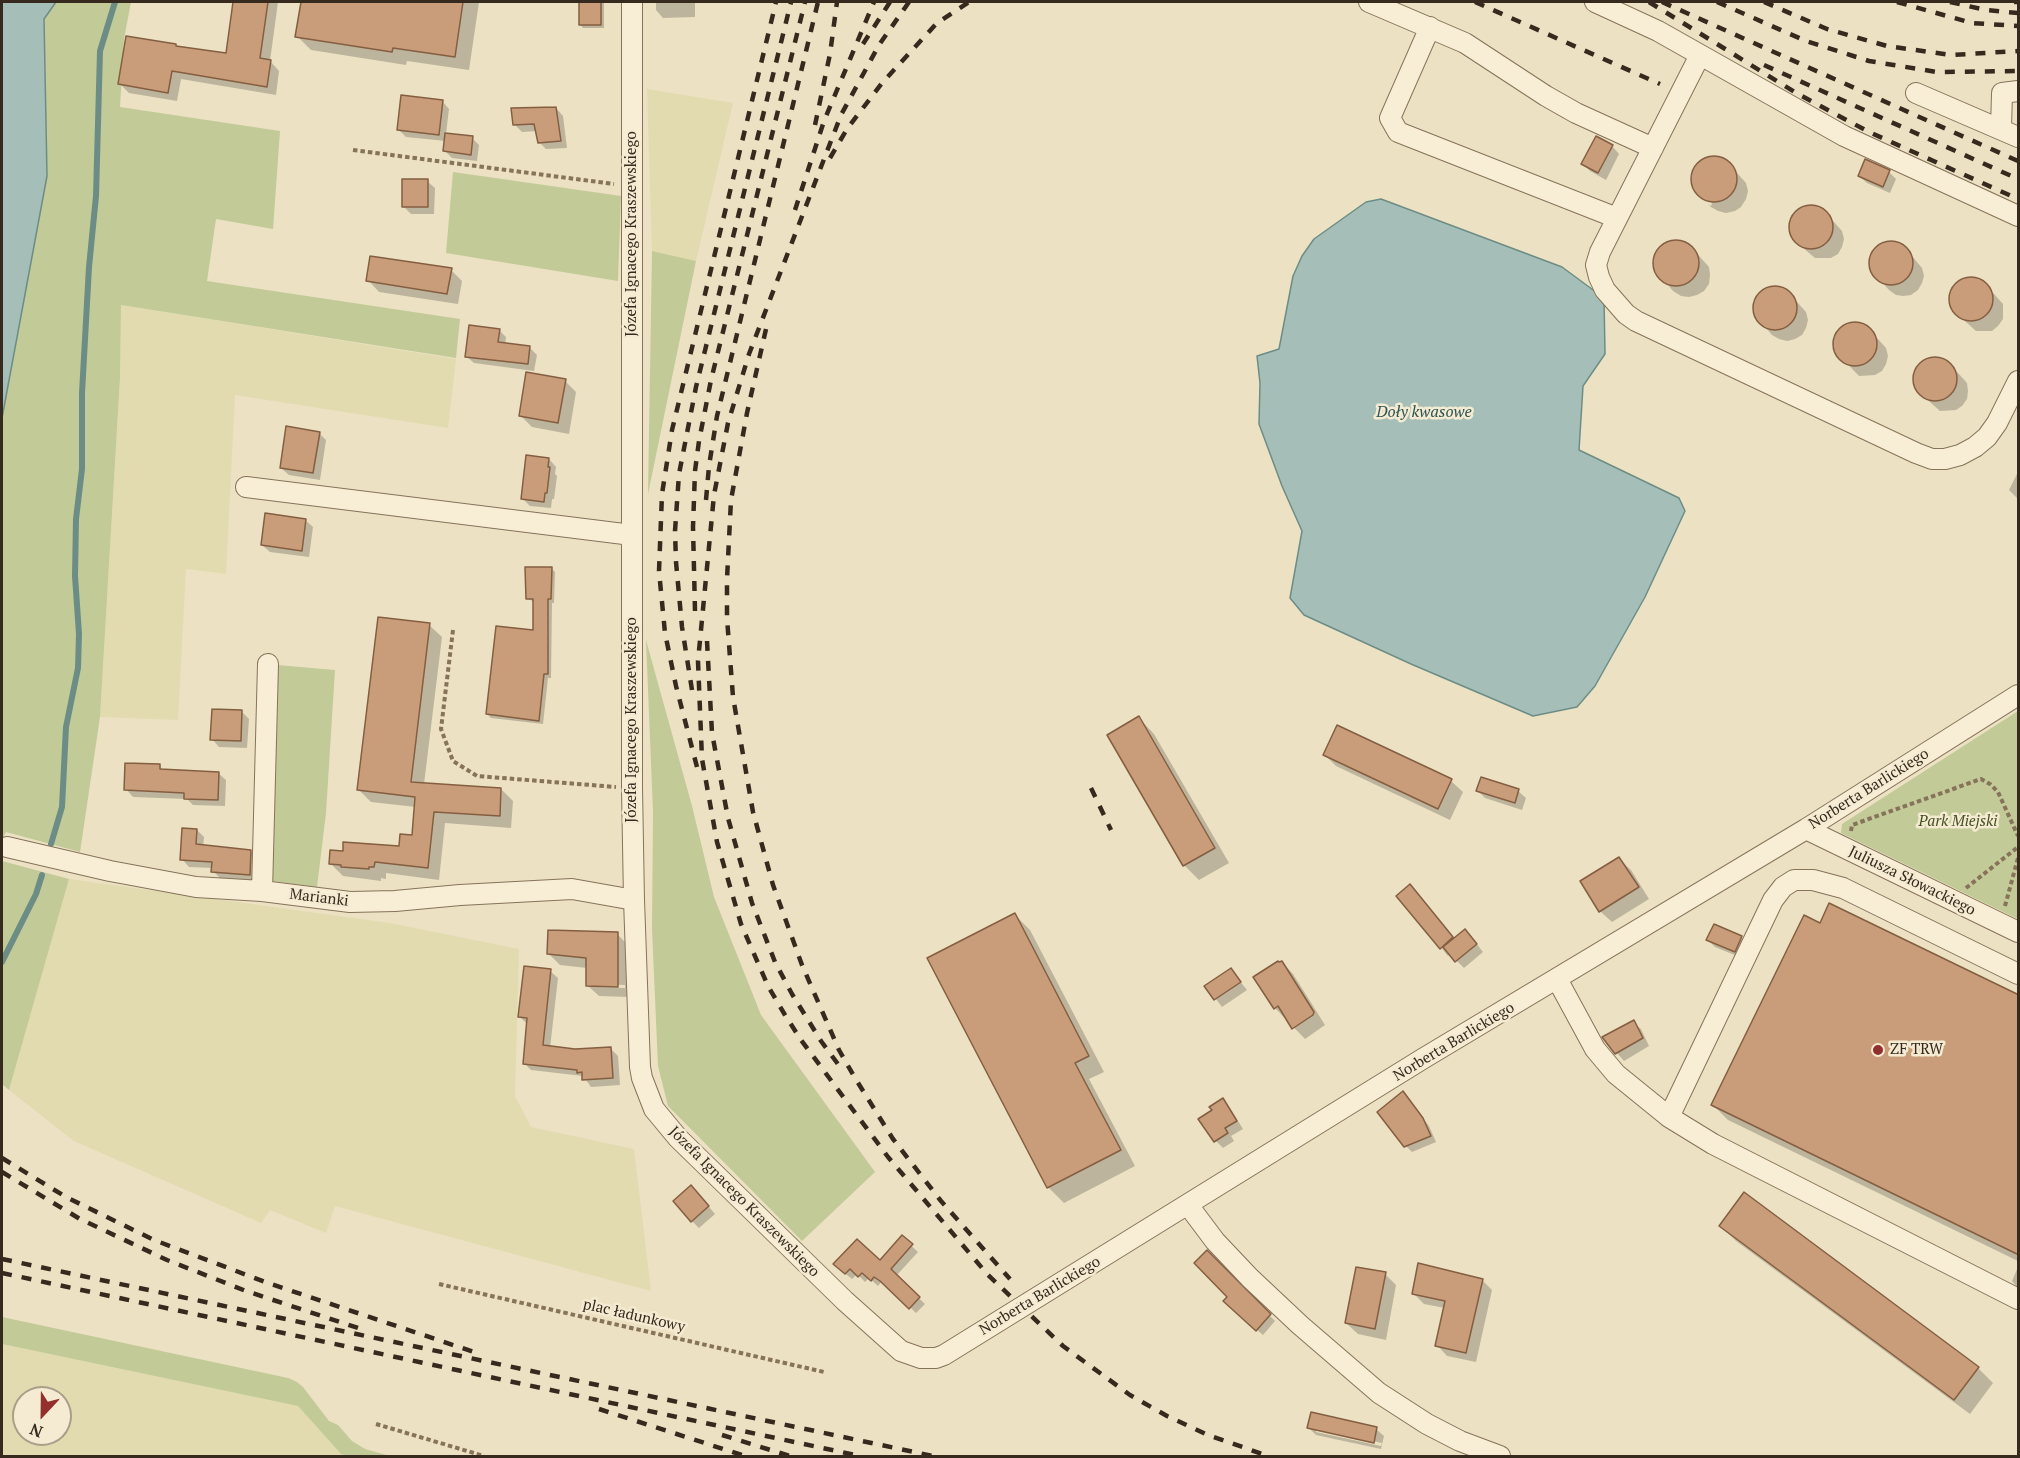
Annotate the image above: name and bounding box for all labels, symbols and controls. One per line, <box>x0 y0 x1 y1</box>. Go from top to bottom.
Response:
street label: Józefa Ignacego Kraszewskiego <box>623 131 641 337</box>
water label: Doły kwasowe <box>1376 402 1472 422</box>
street label: Józefa Ignacego Kraszewskiego <box>623 617 641 823</box>
street label: Norberta Barlickiego <box>1806 745 1932 833</box>
park label: Park Miejski <box>1919 813 1997 831</box>
street label: Juliusza Słowackiego <box>1846 842 1978 920</box>
street label: Marianki <box>288 885 350 911</box>
street label: Norberta Barlickiego <box>1390 999 1518 1085</box>
place label: ZF TRW <box>1890 1041 1943 1059</box>
marker: ZF TRW <box>1871 1043 1885 1057</box>
street label: Józefa Ignacego Kraszewskiego <box>665 1123 823 1281</box>
street label: Norberta Barlickiego <box>976 1253 1104 1339</box>
street label: plac ładunkowy <box>581 1296 687 1336</box>
north arrow <box>12 1386 72 1446</box>
text: N <box>26 1418 46 1443</box>

